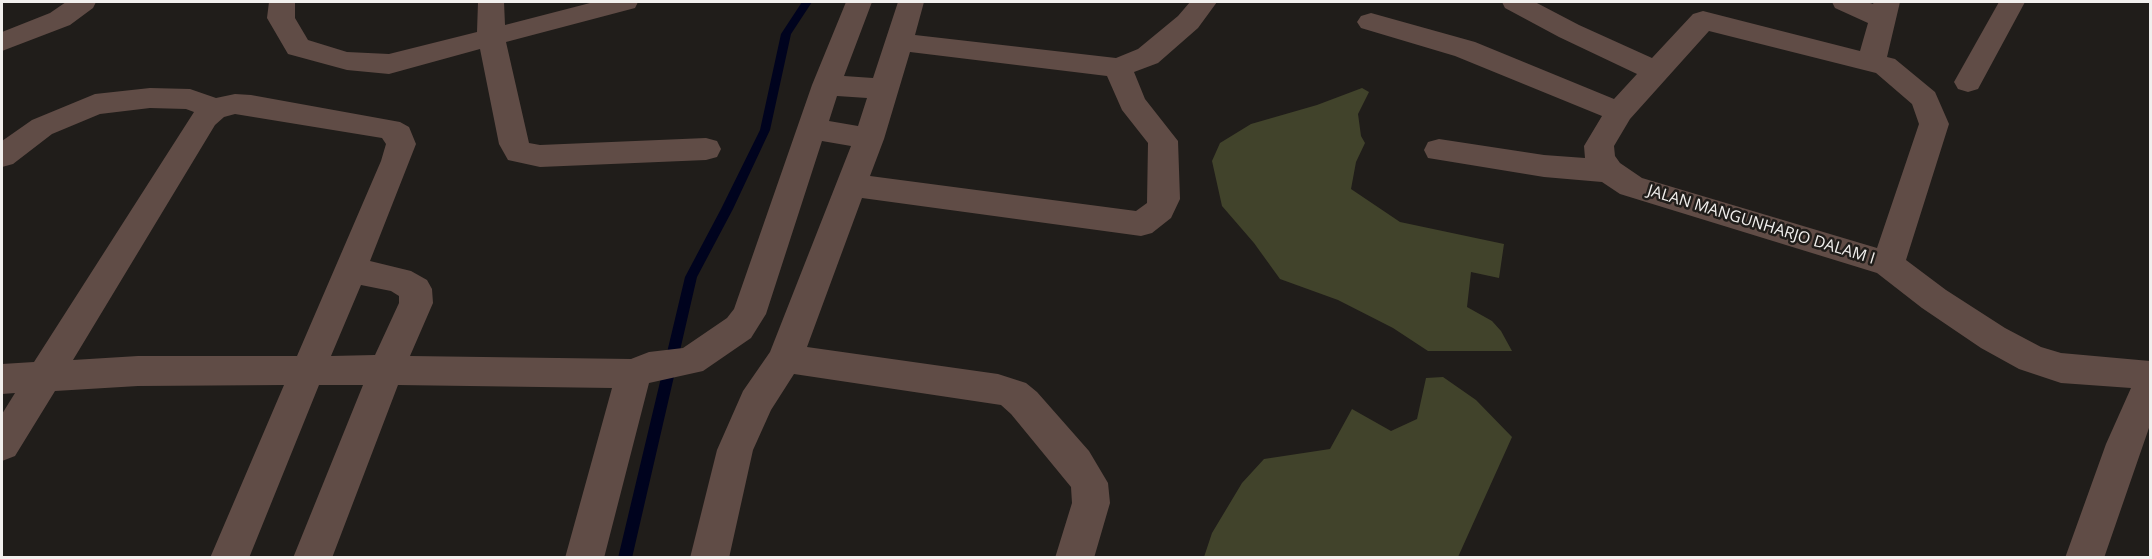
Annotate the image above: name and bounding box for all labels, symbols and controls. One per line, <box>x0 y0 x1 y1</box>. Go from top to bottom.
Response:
street label: JALAN MANGUNHARJO DALAM I <box>1645 181 1877 269</box>

